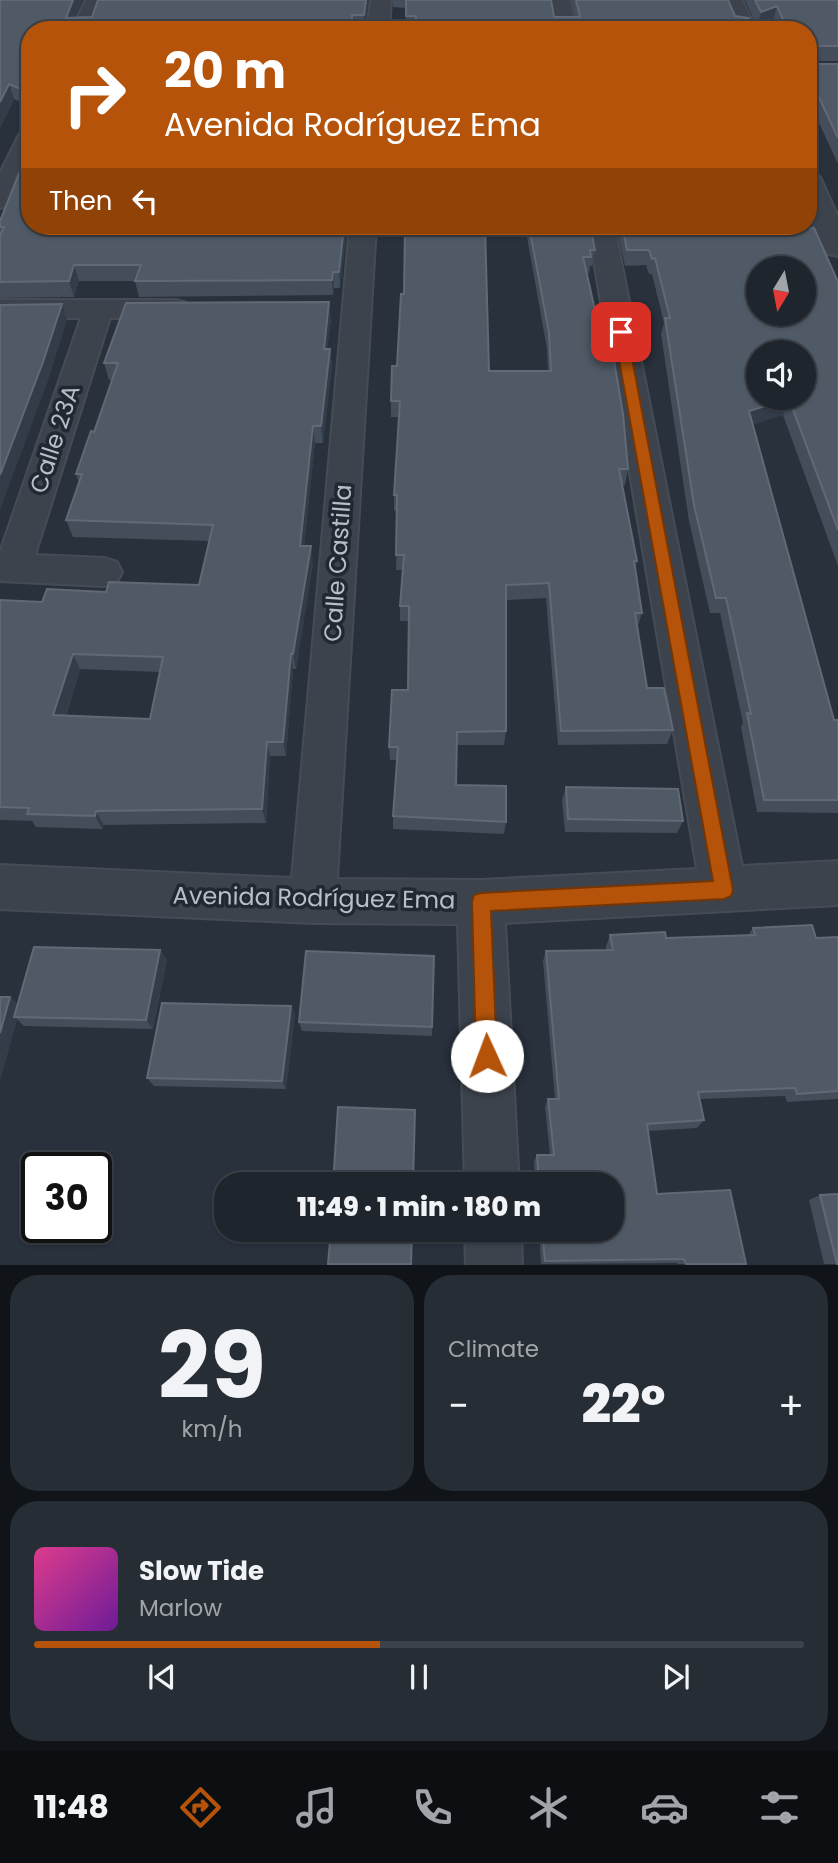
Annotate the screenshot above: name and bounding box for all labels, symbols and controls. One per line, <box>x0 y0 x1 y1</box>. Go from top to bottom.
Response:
text: 20 m <box>164 37 286 105</box>
icon: right <box>49 49 140 140</box>
text: Avenida Rodríguez Ema <box>164 102 541 147</box>
icon: left <box>126 182 164 220</box>
text: Then <box>49 183 112 219</box>
north arrow <box>746 256 816 326</box>
map controls <box>746 256 816 410</box>
pin <box>591 302 651 362</box>
icon: arrive <box>602 313 640 351</box>
button: sound <box>746 340 816 410</box>
street label: Calle 23A <box>22 381 88 497</box>
street label: Calle Castilla <box>316 483 359 643</box>
street label: Avenida Rodríguez Ema <box>172 879 456 916</box>
position arrow <box>450 1019 524 1093</box>
speed limit sign: 30 <box>21 1152 112 1243</box>
text: 11:49 · 1 min · 180 m <box>297 1189 541 1225</box>
text: 29 <box>158 1302 266 1430</box>
text: Climate <box>448 1333 539 1365</box>
text: 22° <box>581 1368 666 1441</box>
text: − <box>448 1379 469 1432</box>
text: + <box>778 1379 804 1432</box>
text: km/h <box>181 1413 243 1445</box>
text: Slow Tide <box>139 1553 264 1589</box>
text: Marlow <box>139 1592 222 1624</box>
icon: previous <box>143 1658 181 1696</box>
icon: pause <box>400 1658 438 1696</box>
icon: next <box>657 1658 695 1696</box>
icon: directions <box>176 1783 225 1832</box>
icon: music <box>292 1783 341 1832</box>
icon: phone <box>408 1783 457 1832</box>
icon: climate <box>524 1783 573 1832</box>
icon: car <box>640 1783 689 1832</box>
icon: filters <box>755 1783 804 1832</box>
text: 11:48 <box>33 1784 109 1829</box>

